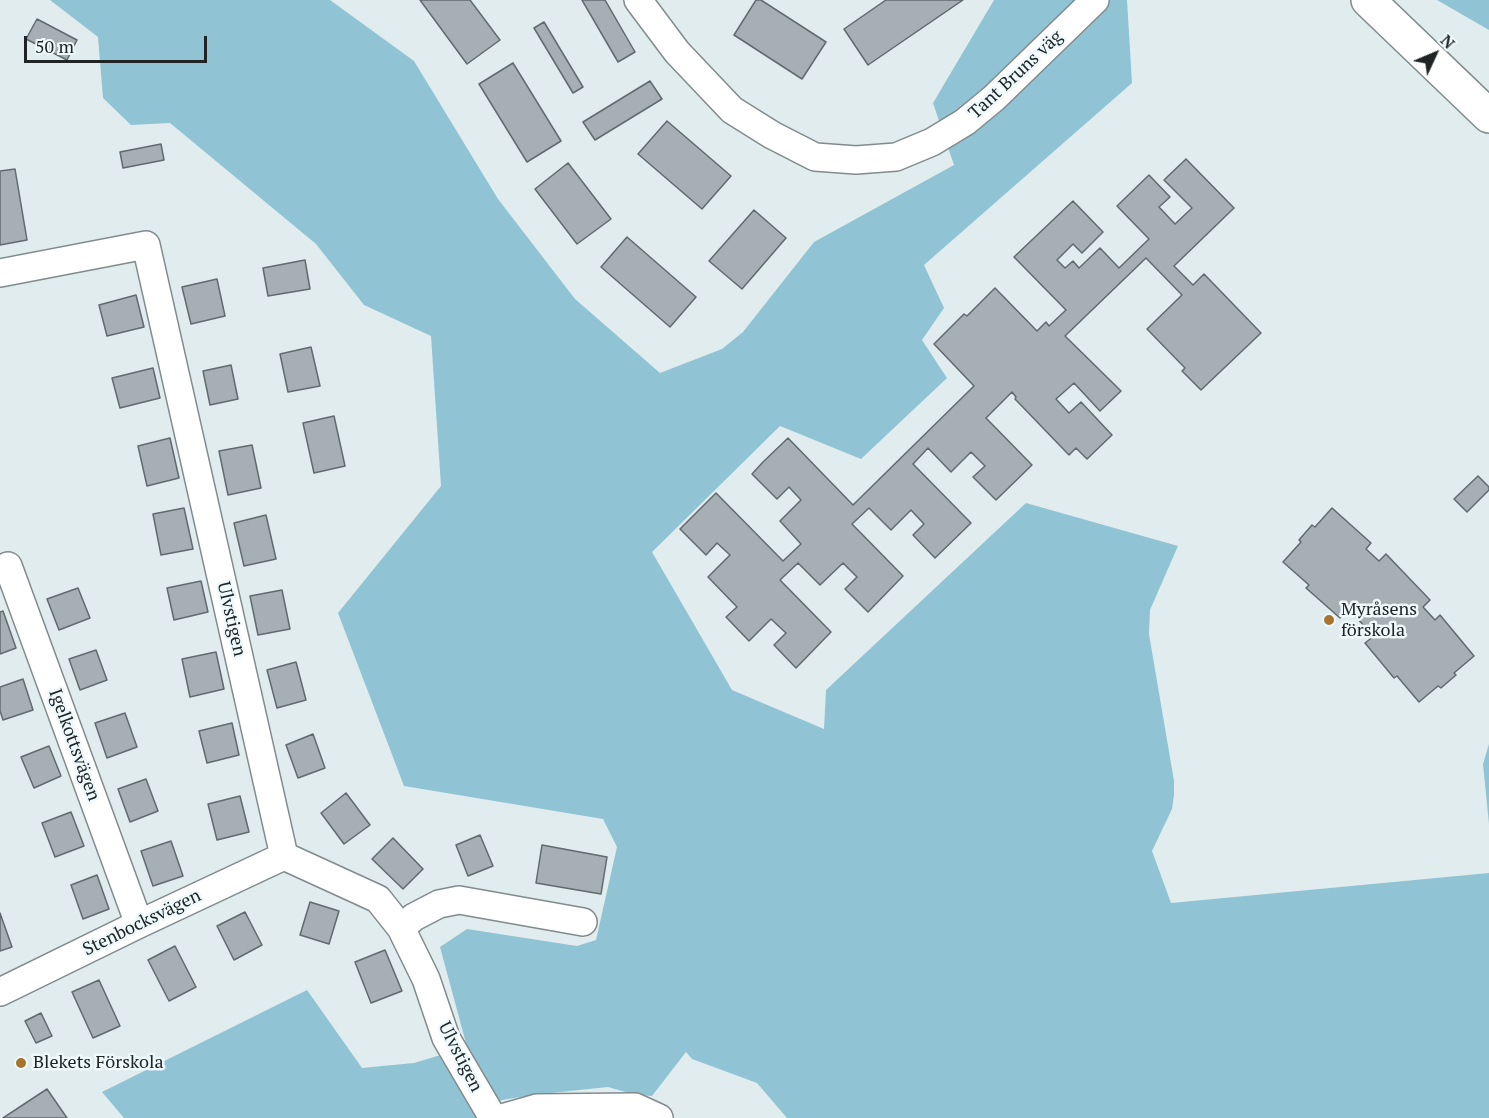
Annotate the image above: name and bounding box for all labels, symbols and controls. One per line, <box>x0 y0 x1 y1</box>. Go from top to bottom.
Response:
scale bar <box>27 24 210 62</box>
north arrow <box>1405 24 1465 84</box>
street label: Tant Bruns väg <box>965 26 1067 124</box>
text: N <box>1436 29 1460 53</box>
text: 50 m <box>35 34 74 58</box>
street label: Ulvstigen <box>212 580 250 658</box>
place label: Myråsens förskola <box>1341 599 1417 642</box>
marker: Myråsens förskola <box>1322 613 1336 627</box>
street label: Igelkottsvägen <box>44 686 104 804</box>
street label: Stenbocksvägen <box>79 885 205 961</box>
street label: Ulvstigen <box>433 1018 487 1096</box>
place label: Blekets Förskola <box>33 1052 163 1074</box>
marker: Blekets Förskola <box>14 1056 28 1070</box>

